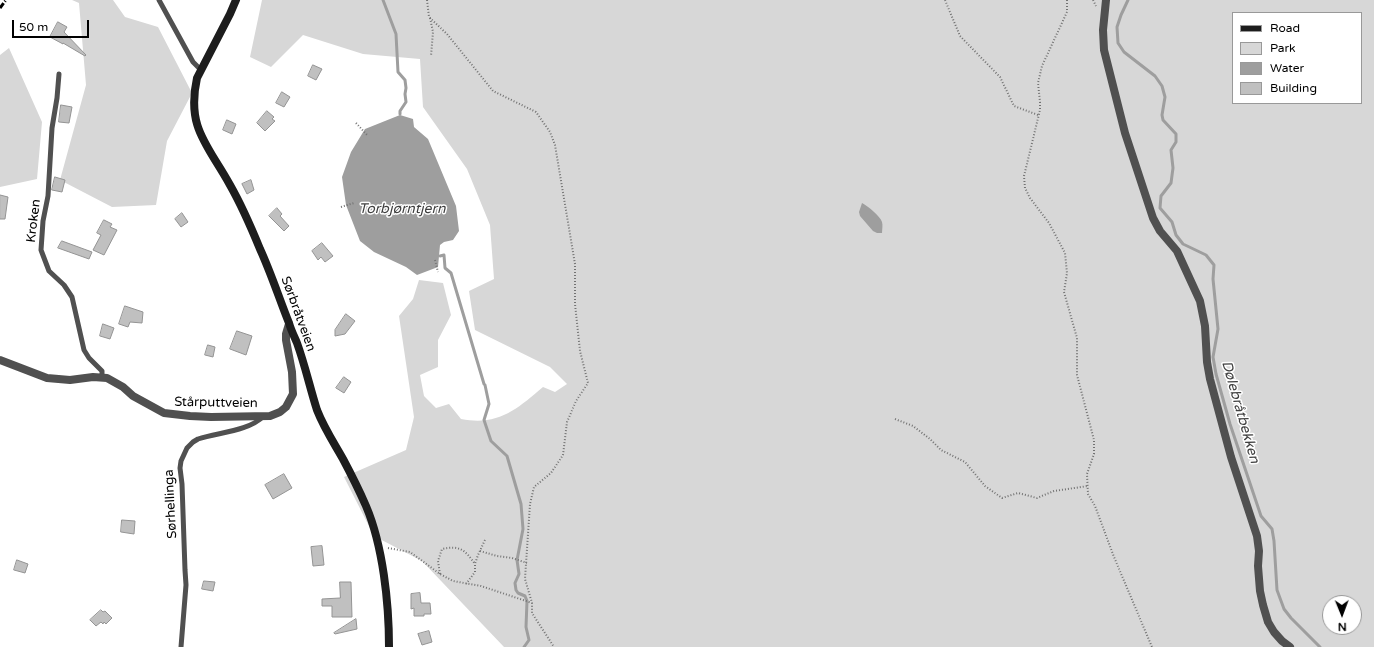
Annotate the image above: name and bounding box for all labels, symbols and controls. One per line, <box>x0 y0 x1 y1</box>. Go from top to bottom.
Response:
scale bar <box>14 12 91 38</box>
legend <box>1232 12 1362 104</box>
text: 50 m <box>19 20 48 34</box>
text: Road <box>1270 21 1300 35</box>
text: Park <box>1270 41 1296 55</box>
text: Water <box>1270 61 1304 75</box>
text: Building <box>1270 81 1317 95</box>
street label: Kroken <box>24 198 44 244</box>
water label: Torbjørntjern <box>359 201 445 217</box>
street label: Sørbråtveien <box>277 274 319 354</box>
water label: Dølebråtbekken <box>1217 359 1263 465</box>
street label: Stårputtveien <box>174 394 258 412</box>
street label: Sørhellinga <box>161 469 181 539</box>
north arrow <box>1322 595 1362 635</box>
text: N <box>1338 620 1347 633</box>

